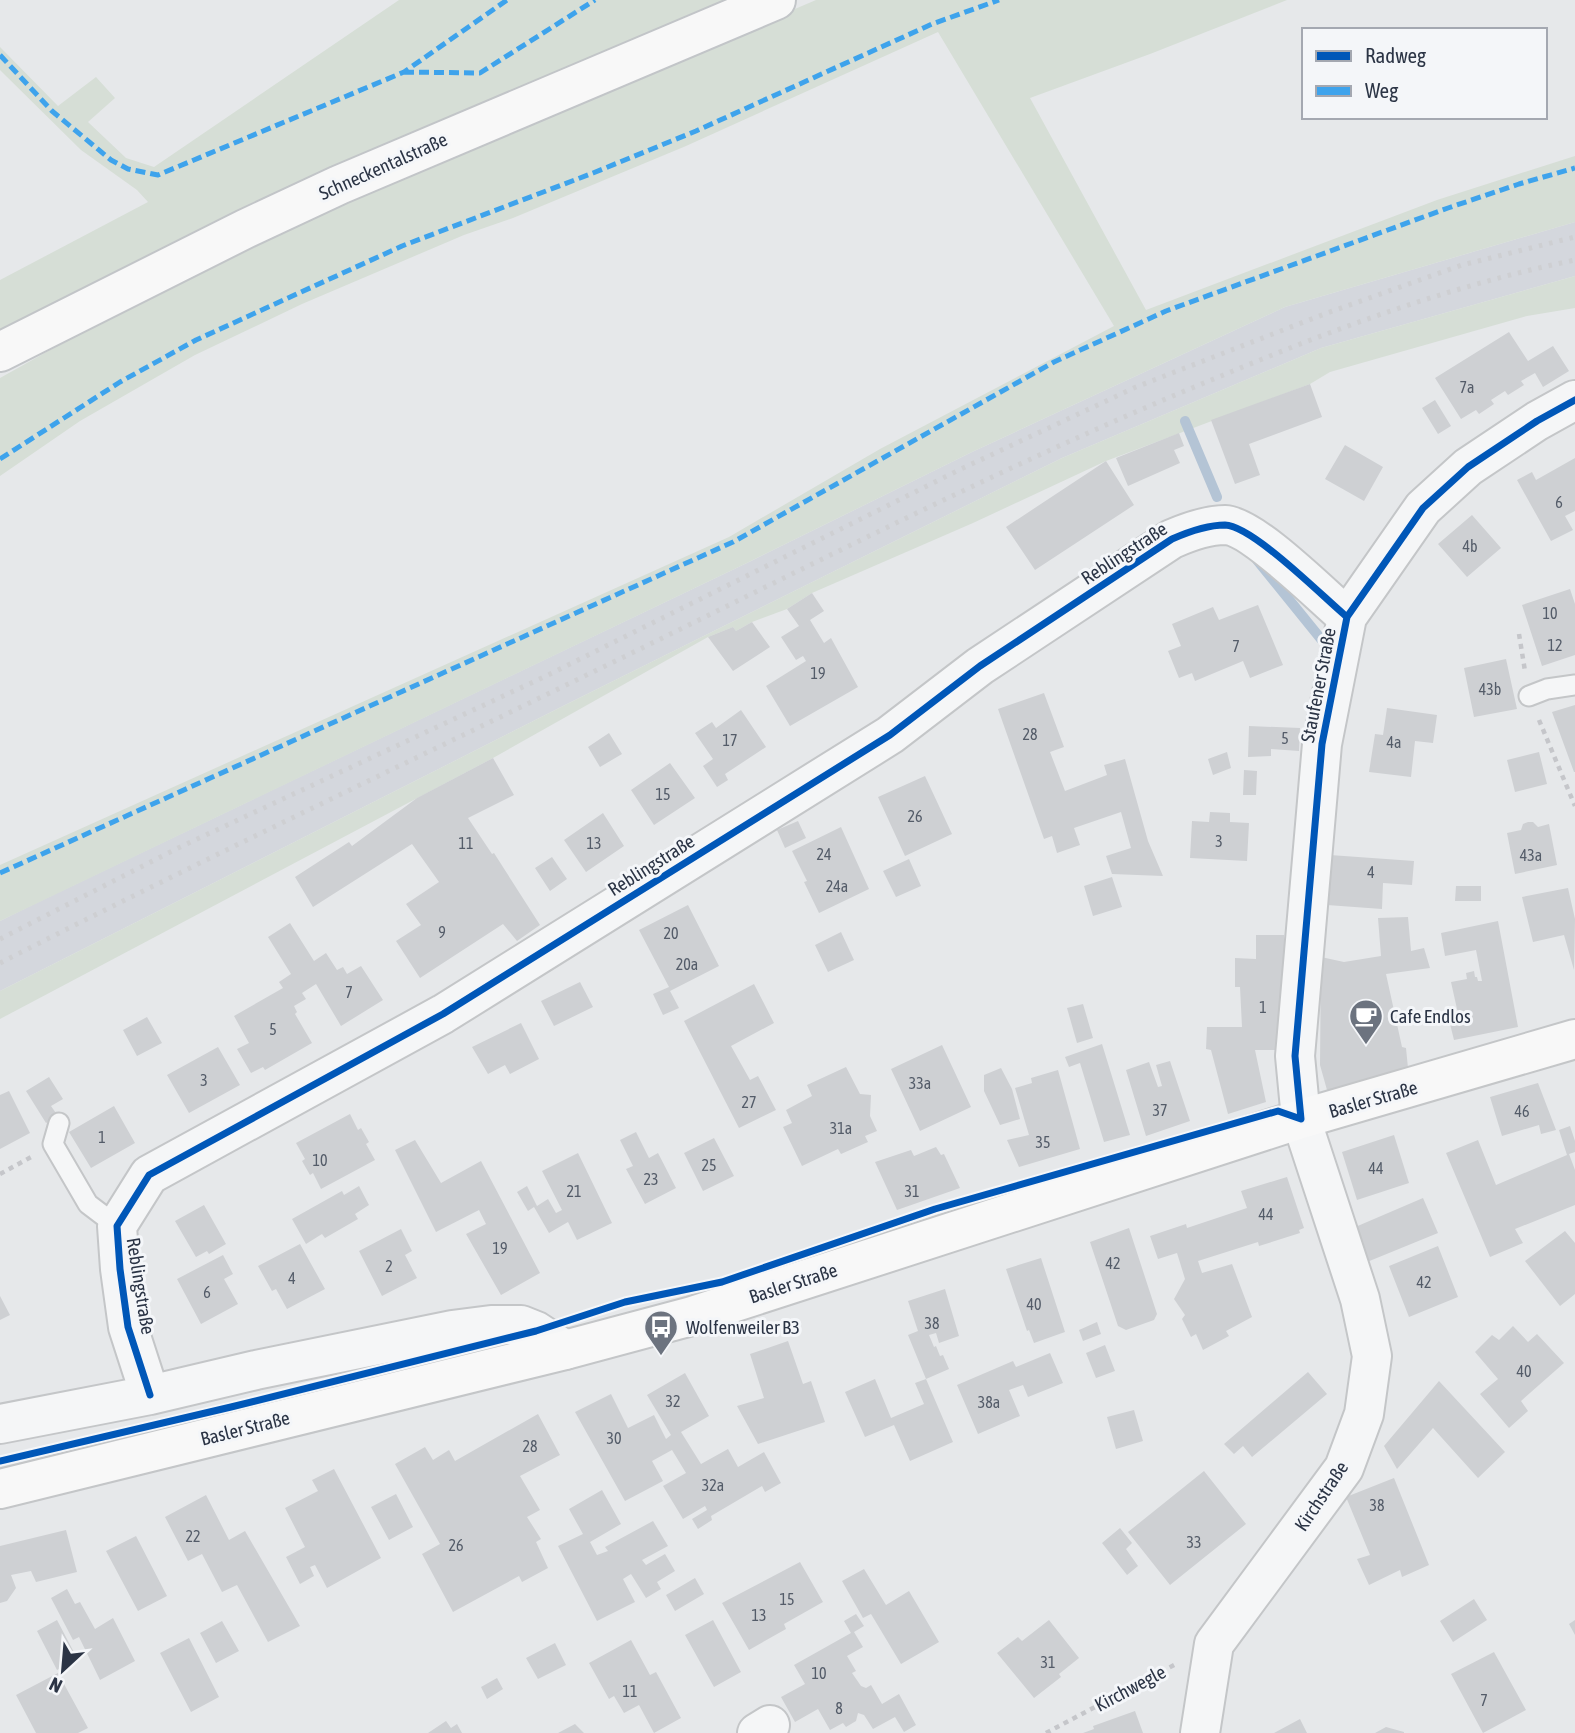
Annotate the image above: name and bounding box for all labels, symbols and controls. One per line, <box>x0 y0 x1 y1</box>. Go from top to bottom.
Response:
legend <box>1302 28 1547 119</box>
text: Radweg <box>1365 43 1426 67</box>
text: Weg <box>1365 78 1398 102</box>
street label: Schneckentalstraße <box>316 128 450 204</box>
house number: 7a <box>1460 378 1474 396</box>
house number: 6 <box>1555 493 1563 511</box>
street label: Reblingstraße <box>1077 517 1171 589</box>
house number: 4b <box>1462 537 1478 555</box>
house number: 10 <box>1542 604 1558 622</box>
street label: Staufener Straße <box>1296 626 1340 744</box>
house number: 12 <box>1547 636 1563 654</box>
house number: 7 <box>1232 637 1240 655</box>
house number: 19 <box>810 664 826 682</box>
house number: 43b <box>1479 680 1501 698</box>
house number: 28 <box>1022 725 1038 743</box>
house number: 5 <box>1281 729 1289 747</box>
house number: 17 <box>722 731 738 749</box>
house number: 4a <box>1387 733 1401 751</box>
house number: 15 <box>655 785 671 803</box>
house number: 26 <box>907 807 923 825</box>
street label: Reblingstraße <box>604 830 698 900</box>
house number: 3 <box>1215 832 1223 850</box>
house number: 11 <box>458 834 474 852</box>
house number: 13 <box>586 834 602 852</box>
house number: 24 <box>816 845 832 863</box>
house number: 43a <box>1520 846 1542 864</box>
house number: 4 <box>1367 863 1375 881</box>
house number: 24a <box>826 877 848 895</box>
house number: 9 <box>438 923 446 941</box>
house number: 20 <box>663 924 679 942</box>
house number: 20a <box>676 955 698 973</box>
house number: 7 <box>345 983 353 1001</box>
cafe icon: Cafe Endlos <box>1347 997 1385 1046</box>
house number: 1 <box>1259 998 1267 1016</box>
place label: Cafe Endlos <box>1390 1005 1471 1027</box>
house number: 5 <box>269 1020 277 1038</box>
house number: 3 <box>200 1071 208 1089</box>
house number: 33a <box>909 1074 931 1092</box>
street label: Basler Straße <box>1326 1076 1420 1122</box>
house number: 27 <box>741 1093 757 1111</box>
house number: 37 <box>1152 1101 1168 1119</box>
house number: 46 <box>1514 1102 1530 1120</box>
house number: 31a <box>830 1119 852 1137</box>
house number: 1 <box>98 1128 106 1146</box>
house number: 35 <box>1035 1133 1051 1151</box>
house number: 10 <box>312 1151 328 1169</box>
house number: 25 <box>701 1156 717 1174</box>
house number: 44 <box>1368 1159 1384 1177</box>
house number: 23 <box>643 1170 659 1188</box>
house number: 21 <box>566 1182 582 1200</box>
house number: 31 <box>904 1182 920 1200</box>
house number: 44 <box>1258 1205 1274 1223</box>
street label: Reblingstraße <box>122 1236 160 1336</box>
house number: 19 <box>492 1239 508 1257</box>
house number: 42 <box>1105 1254 1121 1272</box>
house number: 2 <box>385 1257 393 1275</box>
street label: Basler Straße <box>746 1258 840 1308</box>
house number: 4 <box>288 1269 296 1287</box>
house number: 42 <box>1416 1273 1432 1291</box>
house number: 6 <box>203 1283 211 1301</box>
house number: 40 <box>1026 1295 1042 1313</box>
bus stop icon: Wolfenweiler B3 <box>642 1308 680 1357</box>
house number: 38 <box>924 1314 940 1332</box>
place label: Wolfenweiler B3 <box>686 1316 800 1338</box>
house number: 40 <box>1516 1362 1532 1380</box>
house number: 32 <box>665 1392 681 1410</box>
house number: 38a <box>978 1393 1000 1411</box>
street label: Basler Straße <box>198 1406 292 1450</box>
house number: 30 <box>606 1429 622 1447</box>
house number: 28 <box>522 1437 538 1455</box>
street label: Kirchstraße <box>1290 1457 1352 1535</box>
house number: 32a <box>702 1476 724 1494</box>
house number: 38 <box>1369 1496 1385 1514</box>
house number: 22 <box>185 1527 201 1545</box>
house number: 33 <box>1186 1533 1202 1551</box>
house number: 26 <box>448 1536 464 1554</box>
house number: 15 <box>779 1590 795 1608</box>
house number: 13 <box>751 1606 767 1624</box>
north arrow <box>28 1635 98 1705</box>
house number: 31 <box>1040 1653 1056 1671</box>
street label: Kirchwegle <box>1091 1660 1169 1716</box>
house number: 10 <box>811 1664 827 1682</box>
text: N <box>46 1673 65 1698</box>
house number: 11 <box>622 1682 638 1700</box>
house number: 7 <box>1480 1691 1488 1709</box>
house number: 8 <box>835 1699 843 1717</box>

